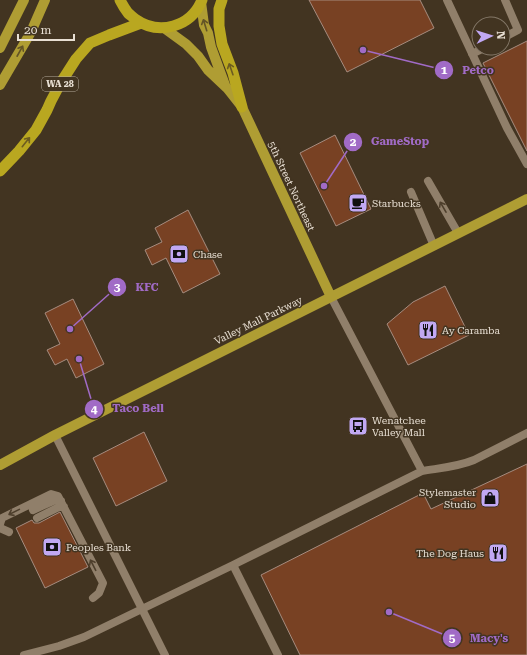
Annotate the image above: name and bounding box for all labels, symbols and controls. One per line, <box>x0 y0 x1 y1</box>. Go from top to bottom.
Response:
scale bar <box>18 16 74 42</box>
north arrow <box>471 16 511 56</box>
one-way arrow <box>201 19 208 32</box>
text: 20 m <box>24 23 51 37</box>
text: N <box>494 31 507 41</box>
one-way arrow <box>17 45 24 57</box>
callout: Petco <box>434 58 502 81</box>
text: 1 <box>441 63 448 77</box>
one-way arrow <box>227 64 235 76</box>
text: Petco <box>462 64 494 77</box>
road number: WA 28 <box>42 77 78 91</box>
callout: GameStop <box>343 130 437 153</box>
text: 2 <box>350 135 357 149</box>
text: GameStop <box>371 135 430 148</box>
one-way arrow <box>22 136 30 147</box>
street label: 5th Street Northeast <box>266 140 317 233</box>
cafe icon: Starbucks <box>347 192 369 214</box>
place label: Starbucks <box>372 198 421 209</box>
one-way arrow <box>439 201 447 213</box>
bank icon: Chase <box>168 243 190 265</box>
place label: Chase <box>193 249 223 260</box>
callout: KFC <box>107 276 166 299</box>
text: 3 <box>114 280 121 294</box>
text: KFC <box>136 281 159 294</box>
street label: Valley Mall Parkway <box>212 294 304 347</box>
restaurant icon: Ay Caramba <box>417 319 439 341</box>
place label: Ay Caramba <box>442 325 500 336</box>
callout: Taco Bell <box>84 397 171 420</box>
text: 4 <box>91 402 98 416</box>
text: Taco Bell <box>112 402 164 415</box>
bus stop icon: Wenatchee Valley Mall <box>347 415 369 437</box>
place label: Wenatchee Valley Mall <box>372 415 426 438</box>
place label: Stylemaster Studio <box>419 487 476 510</box>
shop icon: Stylemaster Studio <box>479 487 501 509</box>
one-way arrow <box>9 509 21 516</box>
bank icon: Peoples Bank <box>41 536 63 558</box>
place label: Peoples Bank <box>66 542 132 553</box>
restaurant icon: The Dog Haus <box>487 542 509 564</box>
place label: The Dog Haus <box>416 548 484 559</box>
one-way arrow <box>89 559 96 571</box>
callout: Macy's <box>442 626 516 649</box>
text: 5 <box>449 631 456 645</box>
text: Macy's <box>470 632 508 645</box>

